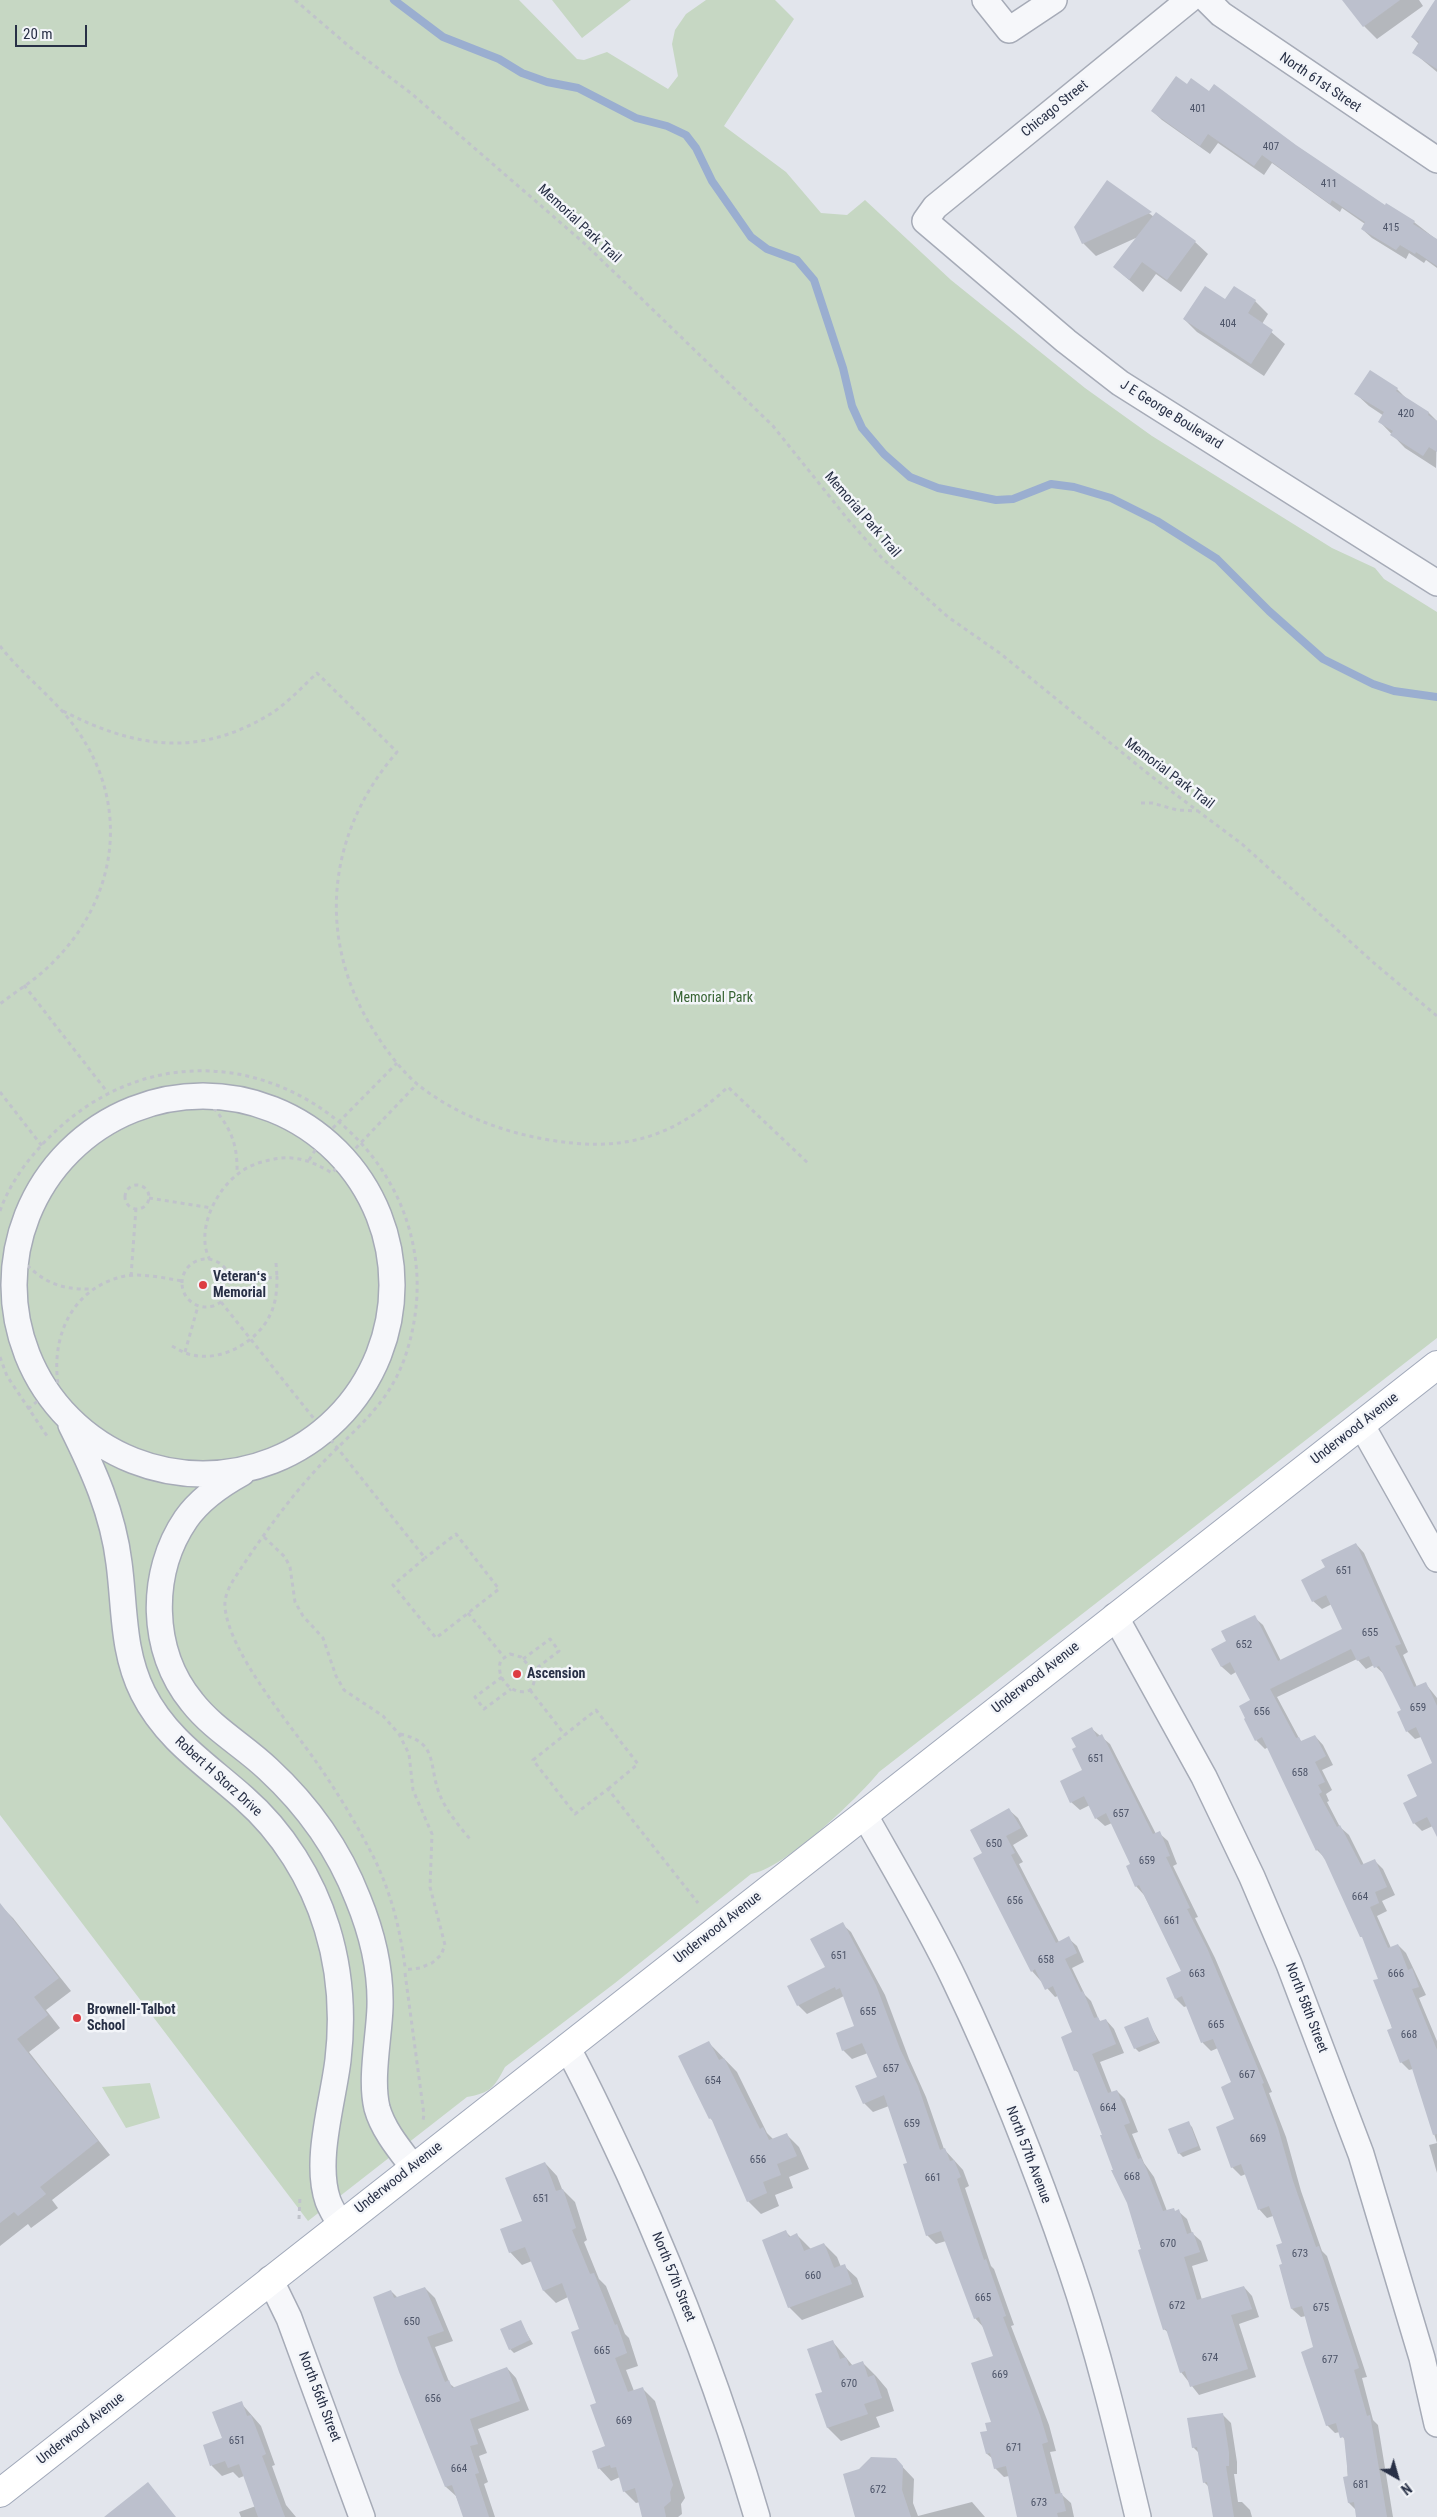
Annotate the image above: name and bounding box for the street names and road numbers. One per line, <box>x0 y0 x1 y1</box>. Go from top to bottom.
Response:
street label: North 61st Street <box>1276 50 1364 116</box>
street label: Chicago Street <box>1018 77 1092 141</box>
street label: Memorial Park Trail <box>534 181 624 267</box>
street label: J E George Boulevard <box>1117 377 1225 453</box>
street label: Memorial Park Trail <box>820 469 904 561</box>
street label: Memorial Park Trail <box>1121 735 1217 813</box>
street label: Underwood Avenue <box>1308 1390 1402 1468</box>
street label: Underwood Avenue <box>989 1639 1083 1717</box>
street label: Robert H Storz Drive <box>171 1733 265 1821</box>
street label: Underwood Avenue <box>671 1889 765 1967</box>
street label: North 58th Street <box>1281 1961 1331 2055</box>
street label: North 57th Avenue <box>1002 2104 1054 2206</box>
street label: Underwood Avenue <box>352 2139 446 2217</box>
street label: North 57th Street <box>647 2230 699 2324</box>
street label: North 56th Street <box>294 2350 344 2444</box>
street label: Underwood Avenue <box>34 2390 128 2468</box>

